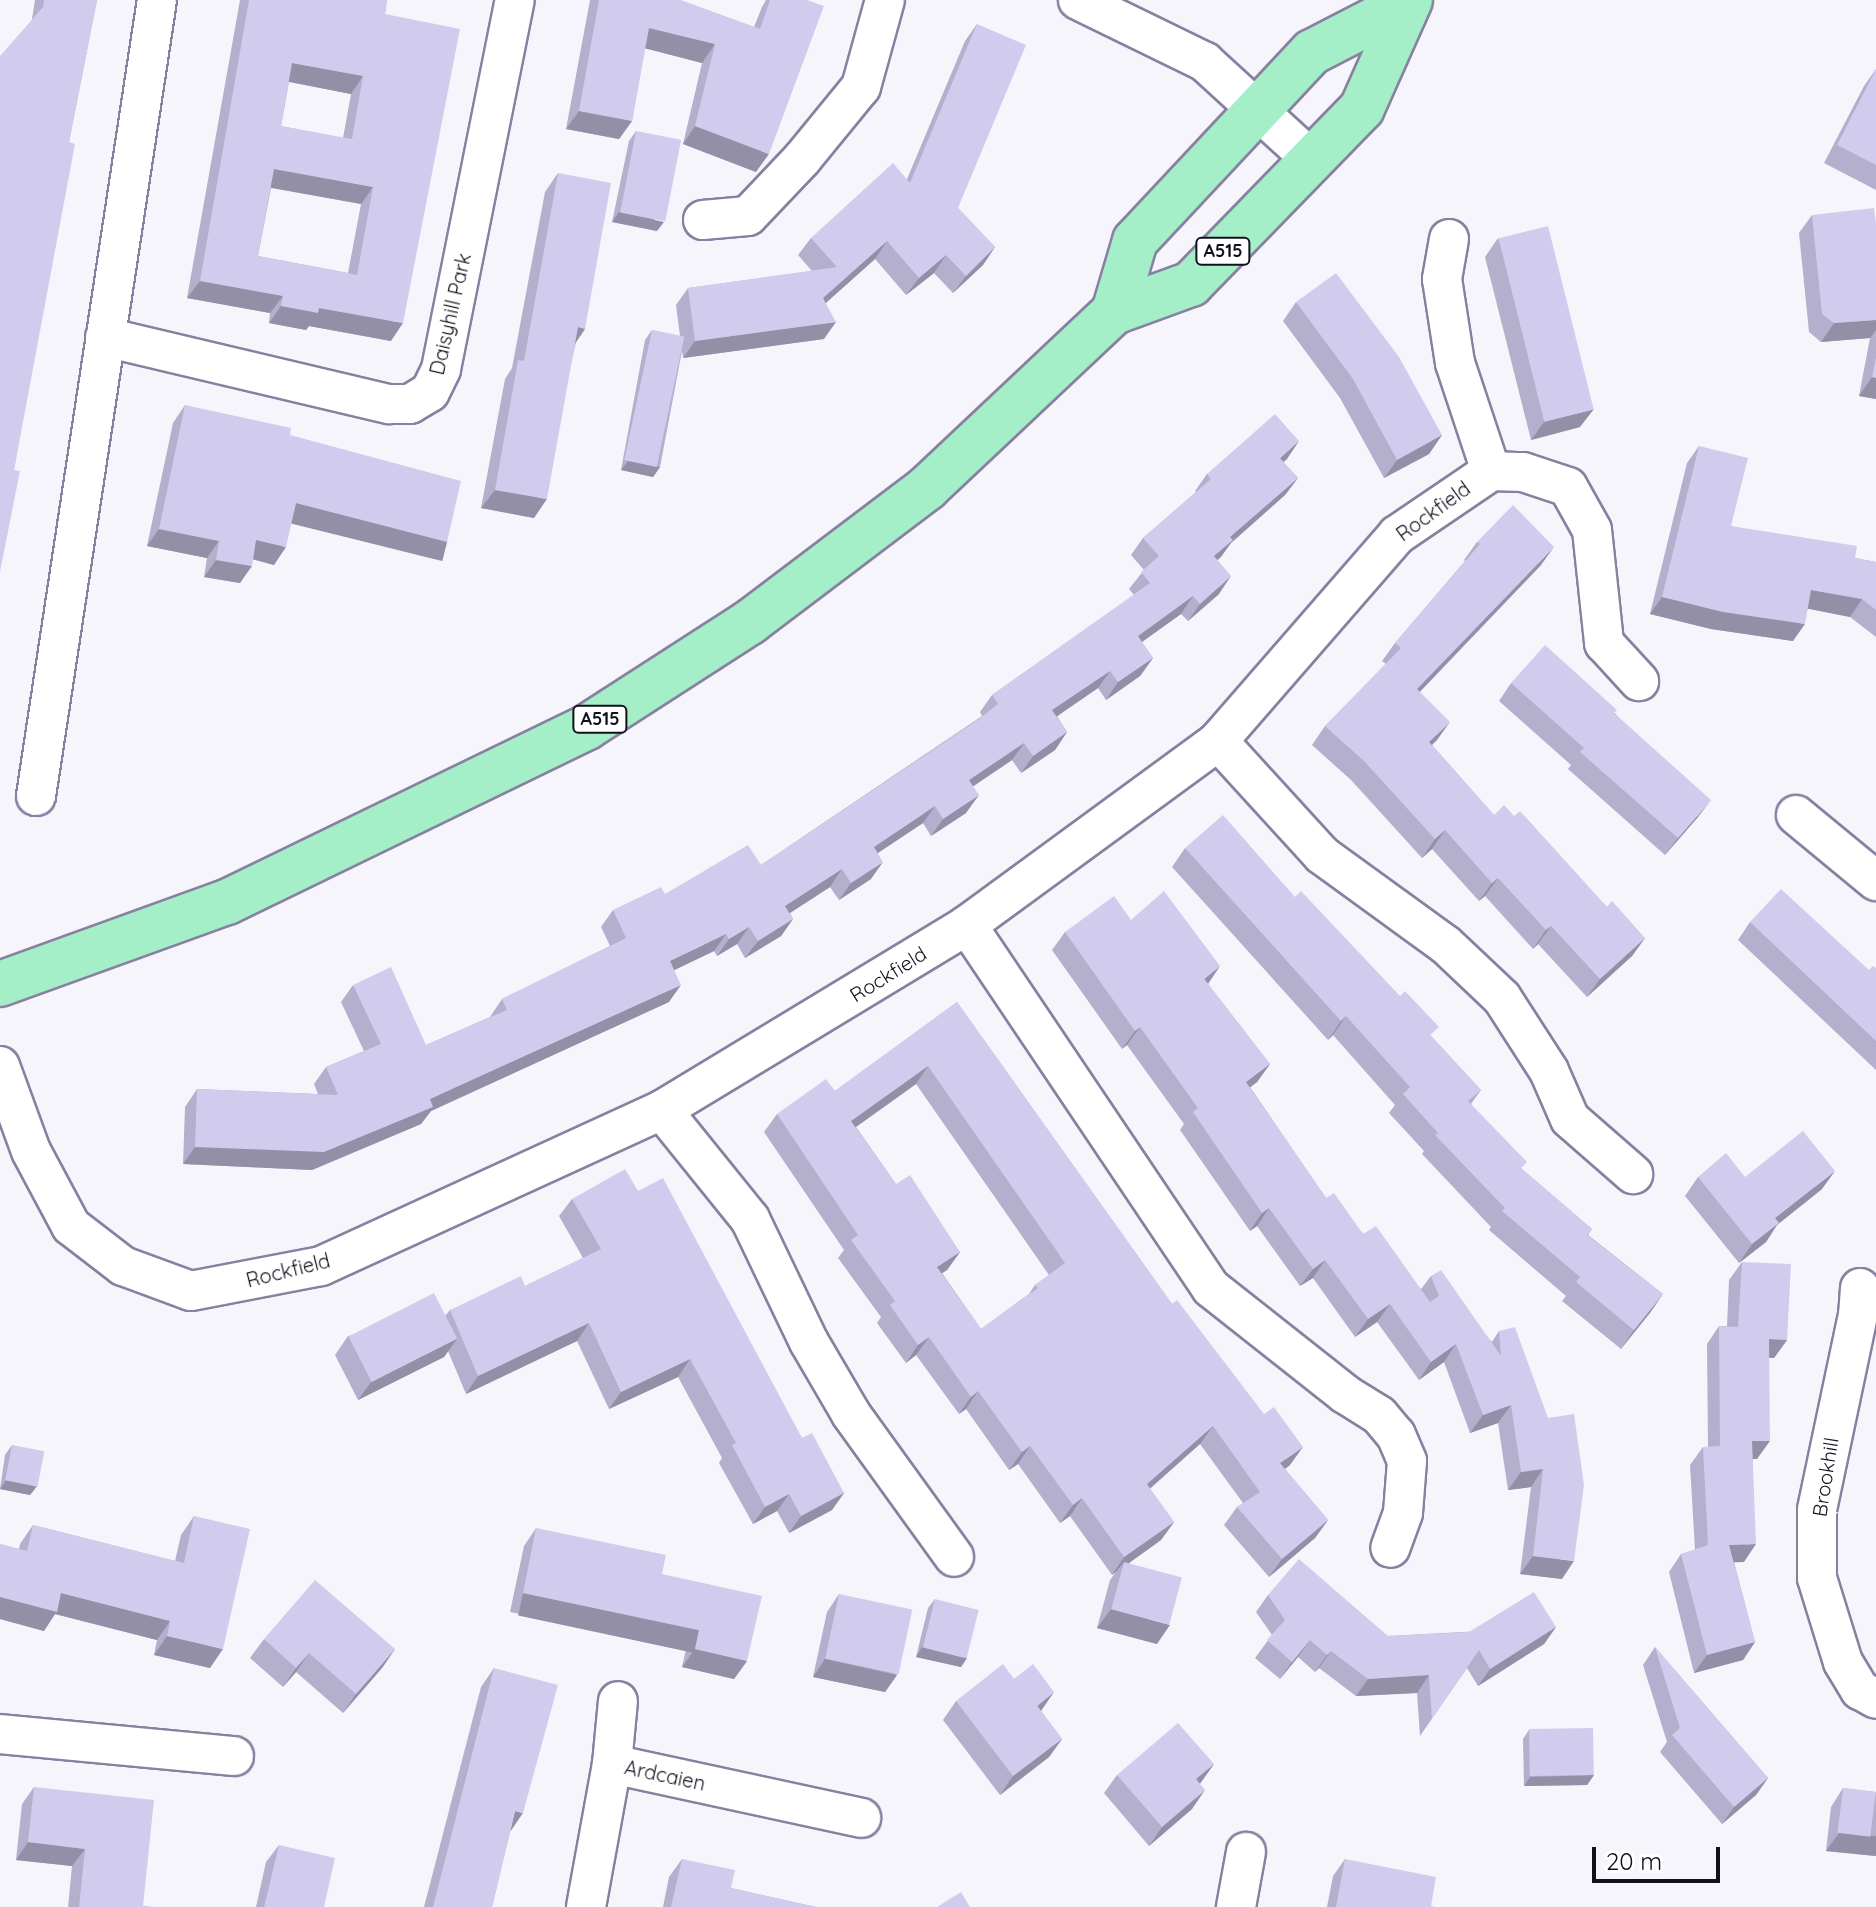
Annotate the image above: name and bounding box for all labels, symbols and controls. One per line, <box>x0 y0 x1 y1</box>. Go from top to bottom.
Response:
road number: A515 <box>1195 237 1251 265</box>
street label: Daisyhill Park <box>424 251 476 377</box>
street label: Rockfield <box>1391 476 1475 546</box>
road number: A515 <box>572 705 628 733</box>
street label: Rockfield <box>845 941 931 1007</box>
street label: Rockfield <box>244 1248 332 1292</box>
street label: Brookhill <box>1807 1436 1843 1518</box>
street label: Ardcaien <box>622 1755 708 1795</box>
scale bar <box>1596 1831 1724 1881</box>
text: 20 m <box>1606 1846 1662 1876</box>

